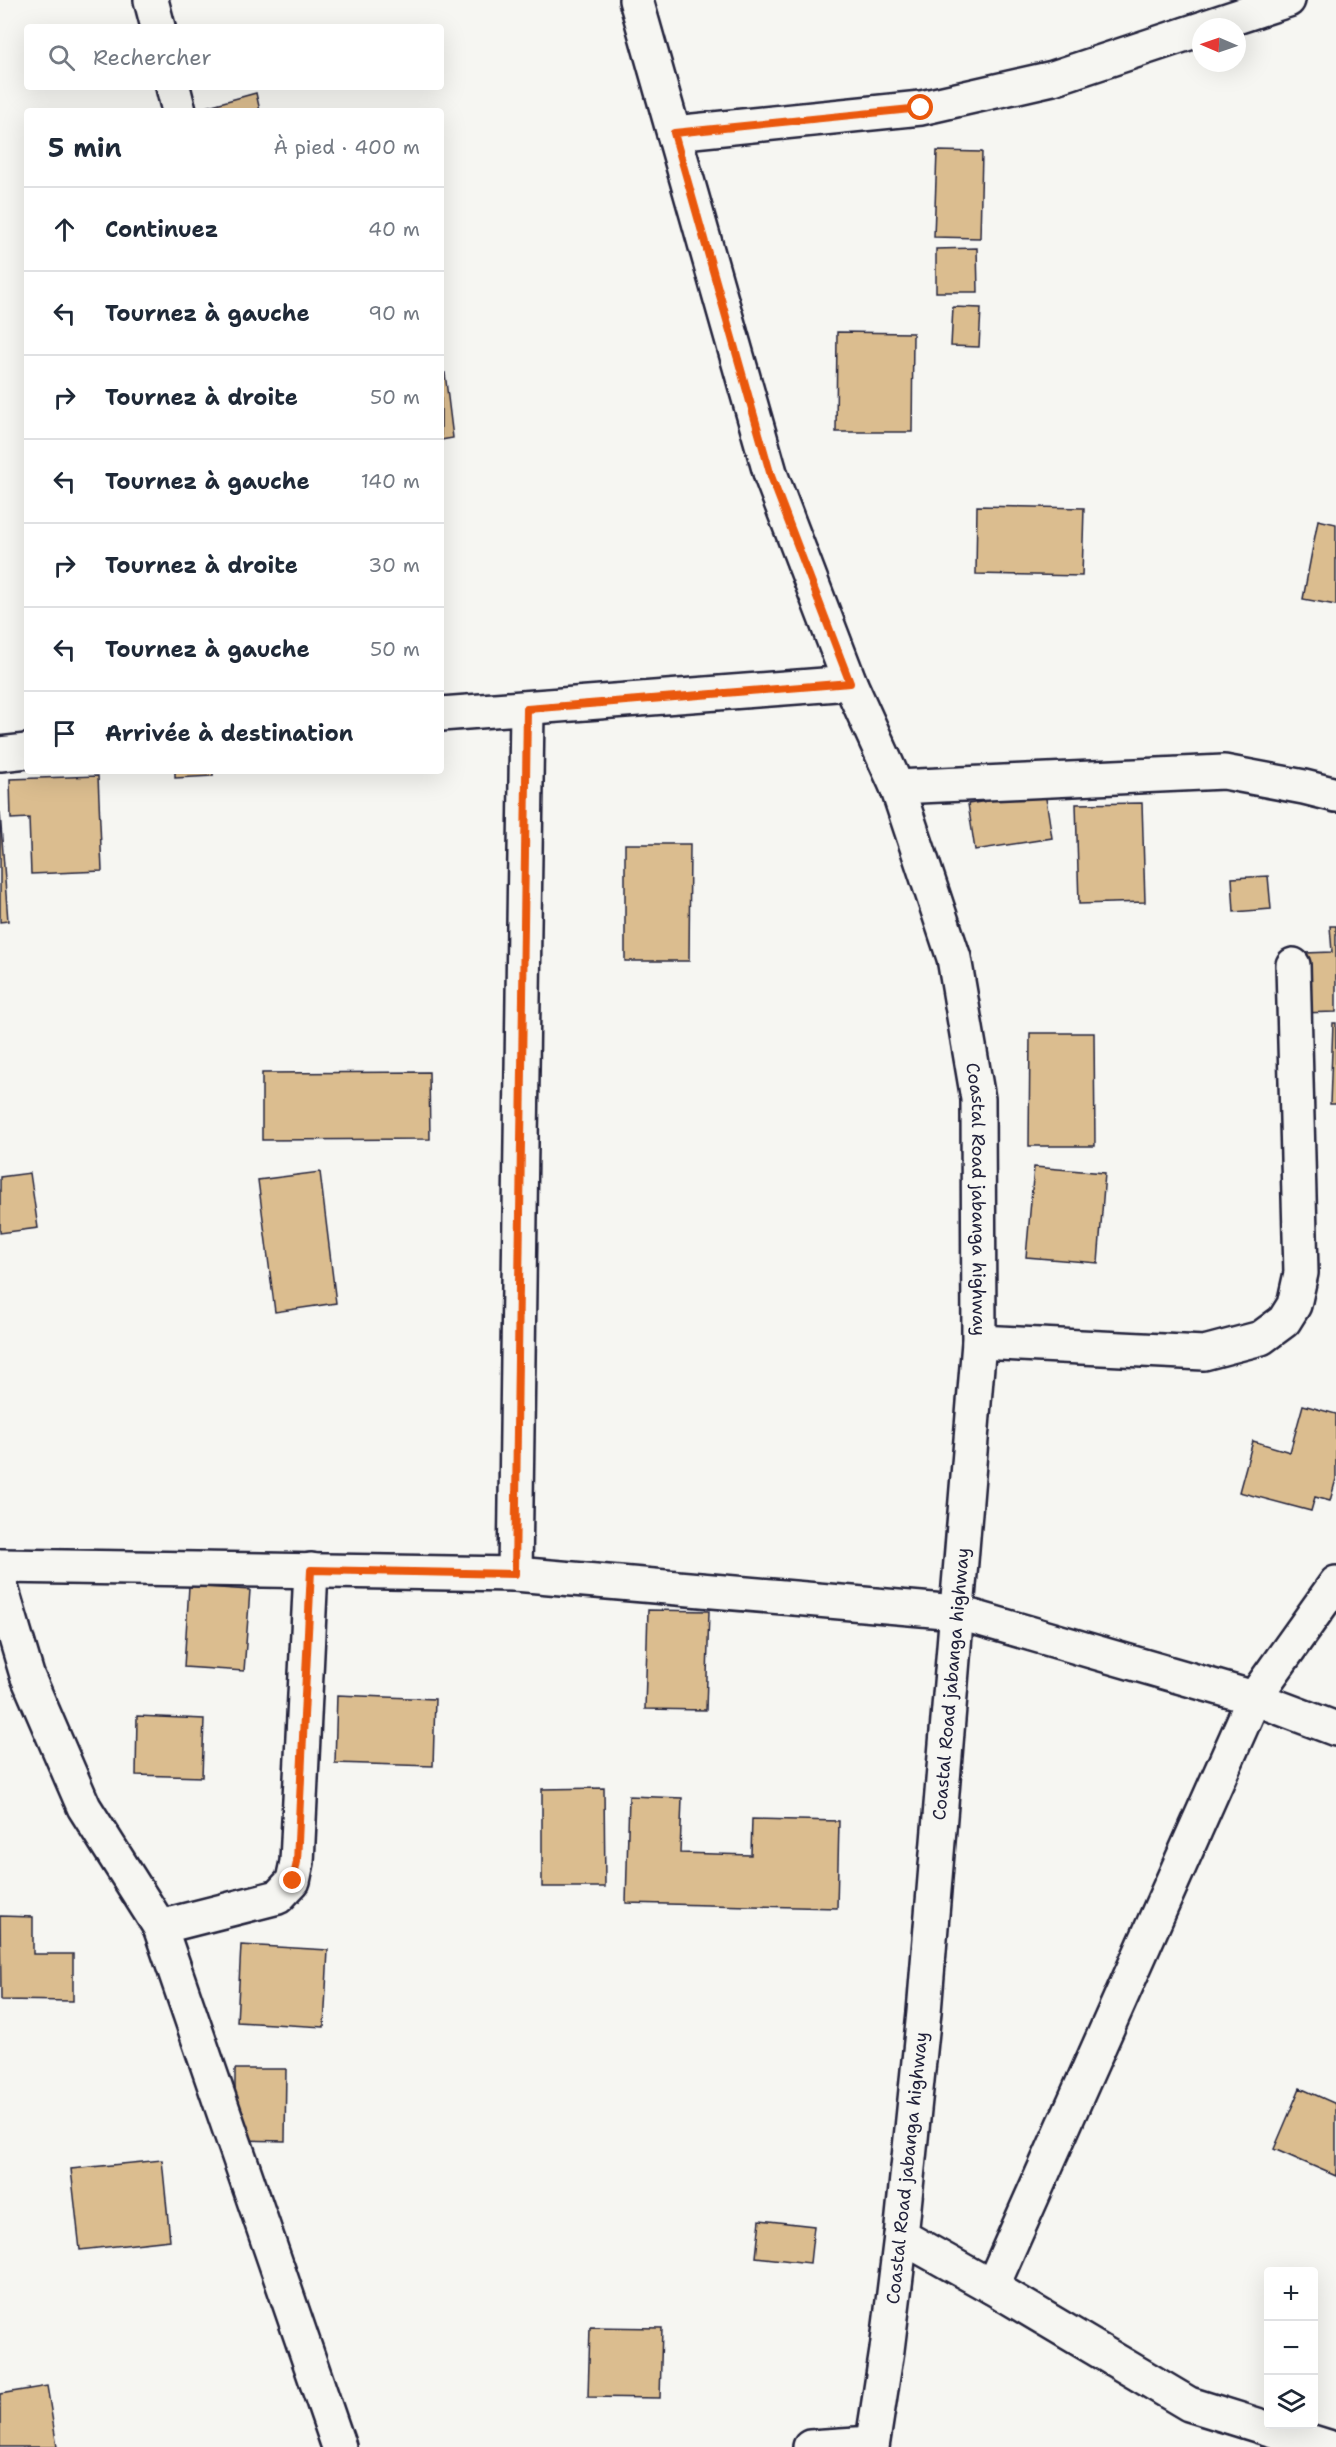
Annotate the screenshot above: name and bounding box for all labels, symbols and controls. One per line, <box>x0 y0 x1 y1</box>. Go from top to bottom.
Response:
north arrow <box>1192 18 1246 72</box>
search box <box>24 24 444 90</box>
icon: search <box>45 41 78 74</box>
text: Rechercher <box>93 43 212 72</box>
route start <box>907 94 933 120</box>
text: 5 min <box>48 130 122 165</box>
text: À pied · 400 m <box>273 134 420 160</box>
icon: ahead <box>48 213 81 246</box>
text: Continuez <box>105 215 218 244</box>
text: 40 m <box>368 216 420 242</box>
icon: left <box>48 297 81 330</box>
text: Tournez à gauche <box>105 299 310 328</box>
text: 90 m <box>368 300 420 326</box>
icon: right <box>48 381 81 414</box>
text: Tournez à droite <box>105 383 298 412</box>
text: 50 m <box>370 384 420 410</box>
icon: left <box>48 465 81 498</box>
text: Tournez à gauche <box>105 467 310 496</box>
text: 140 m <box>361 468 420 494</box>
icon: right <box>48 549 81 582</box>
text: Tournez à droite <box>105 551 298 580</box>
text: 30 m <box>368 552 420 578</box>
icon: left <box>48 633 81 666</box>
text: Tournez à gauche <box>105 635 310 664</box>
text: 50 m <box>370 636 420 662</box>
icon: arrive <box>48 717 81 750</box>
text: Arrivée à destination <box>105 719 353 748</box>
street label: Coastal Road jabanga highway <box>960 1061 991 1336</box>
street label: Coastal Road jabanga highway <box>927 1547 975 1821</box>
route end <box>279 1867 305 1893</box>
street label: Coastal Road jabanga highway <box>881 2031 933 2305</box>
map controls <box>1264 2267 1318 2429</box>
button: + <box>1264 2267 1318 2321</box>
button: − <box>1264 2321 1318 2375</box>
button: layers <box>1264 2375 1318 2429</box>

